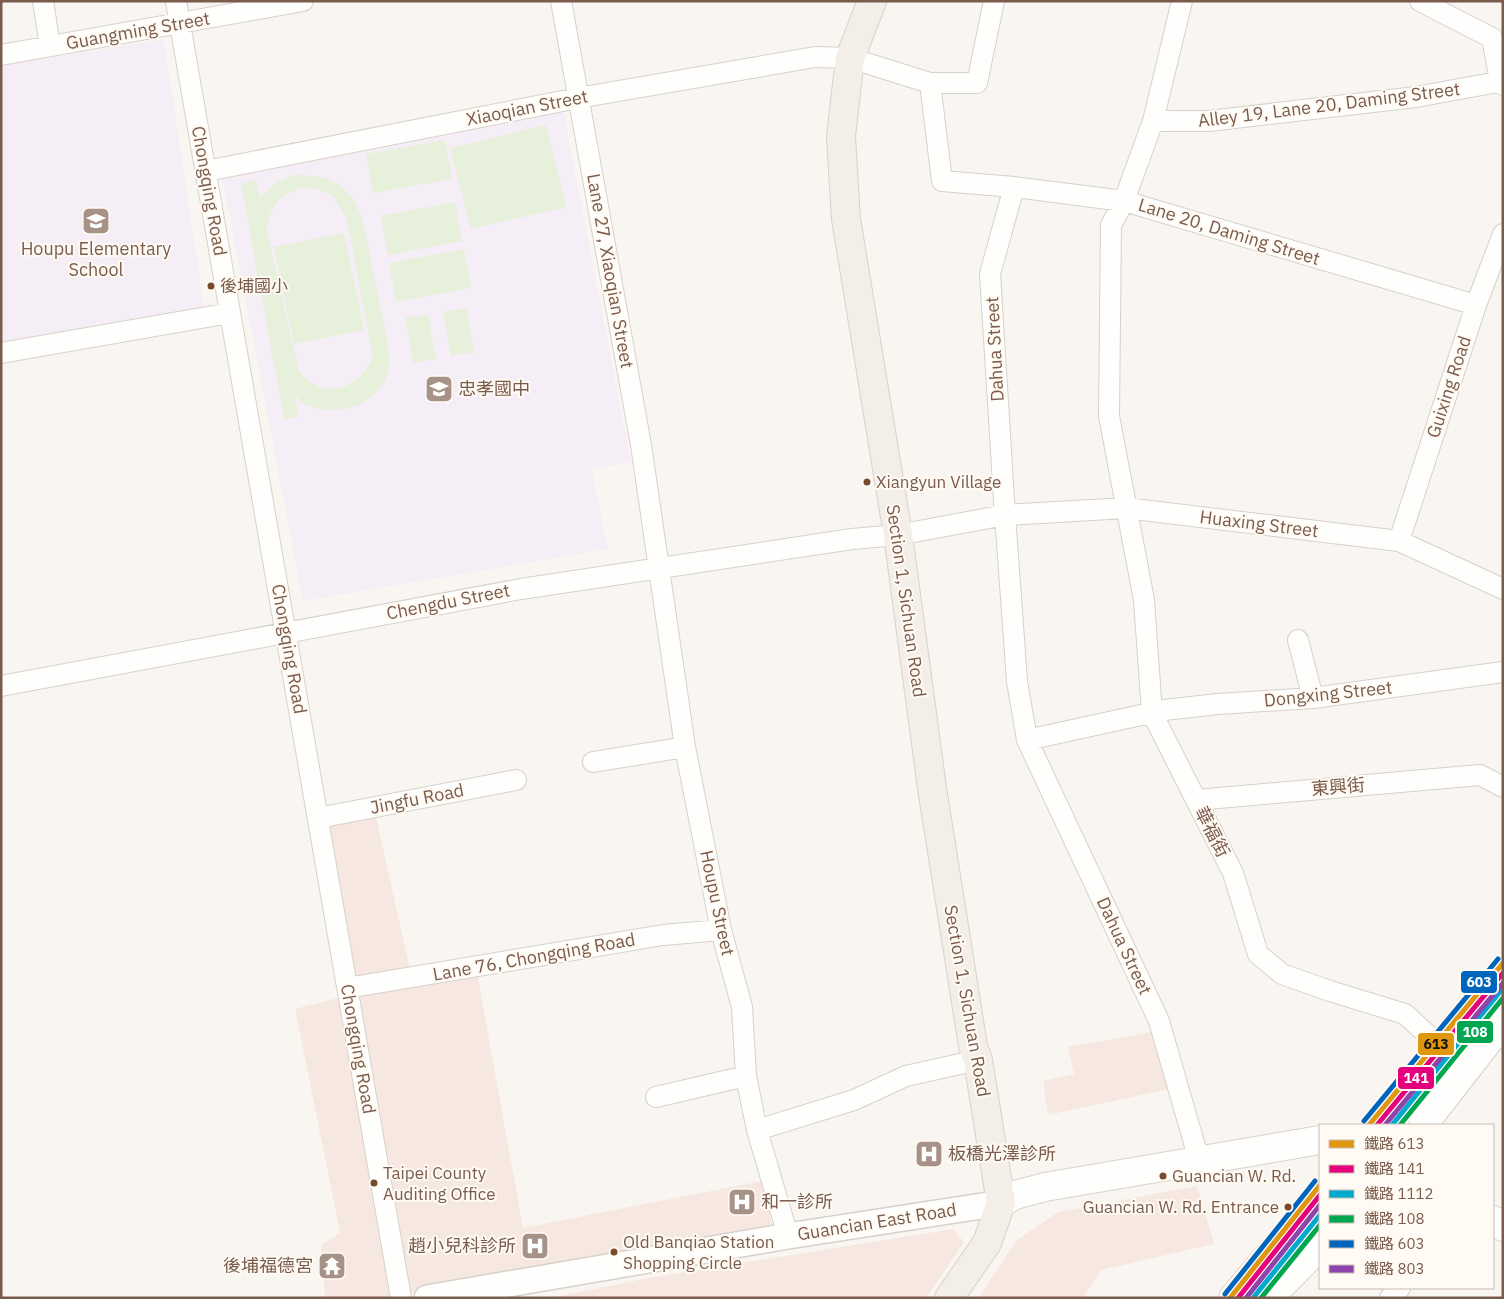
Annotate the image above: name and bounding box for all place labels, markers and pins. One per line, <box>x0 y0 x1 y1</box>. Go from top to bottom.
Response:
school or university icon: Houpu Elementary School <box>81 206 111 236</box>
place label: Houpu Elementary School <box>21 237 171 281</box>
place label: 後埔國小 <box>220 275 288 297</box>
marker: 後埔國小 <box>206 281 216 291</box>
school or university icon: 忠孝國中 <box>424 374 454 404</box>
place label: 忠孝國中 <box>458 377 530 400</box>
place label: Xiangyun Village <box>876 471 1001 493</box>
marker: Xiangyun Village <box>862 477 872 487</box>
hospital icon: 板橋光澤診所 <box>914 1139 944 1169</box>
place label: 板橋光澤診所 <box>948 1142 1056 1165</box>
place label: Taipei County Auditing Office <box>383 1162 496 1205</box>
place label: Guancian W. Rd. <box>1172 1165 1296 1187</box>
marker: Guancian W. Rd. <box>1158 1171 1168 1181</box>
marker: Taipei County Auditing Office <box>369 1178 379 1188</box>
hospital icon: 和一診所 <box>727 1187 757 1217</box>
place label: 和一診所 <box>761 1190 833 1213</box>
place label: Guancian W. Rd. Entrance <box>1083 1196 1279 1218</box>
marker: Guancian W. Rd. Entrance <box>1283 1202 1293 1212</box>
hospital icon: 趙小兒科診所 <box>520 1231 550 1261</box>
place label: Old Banqiao Station Shopping Circle <box>623 1231 774 1274</box>
place label: 趙小兒科診所 <box>408 1234 516 1257</box>
marker: Old Banqiao Station Shopping Circle <box>609 1247 619 1257</box>
temple icon: 後埔福德宮 <box>317 1251 347 1281</box>
place label: 後埔福德宮 <box>223 1254 313 1277</box>

